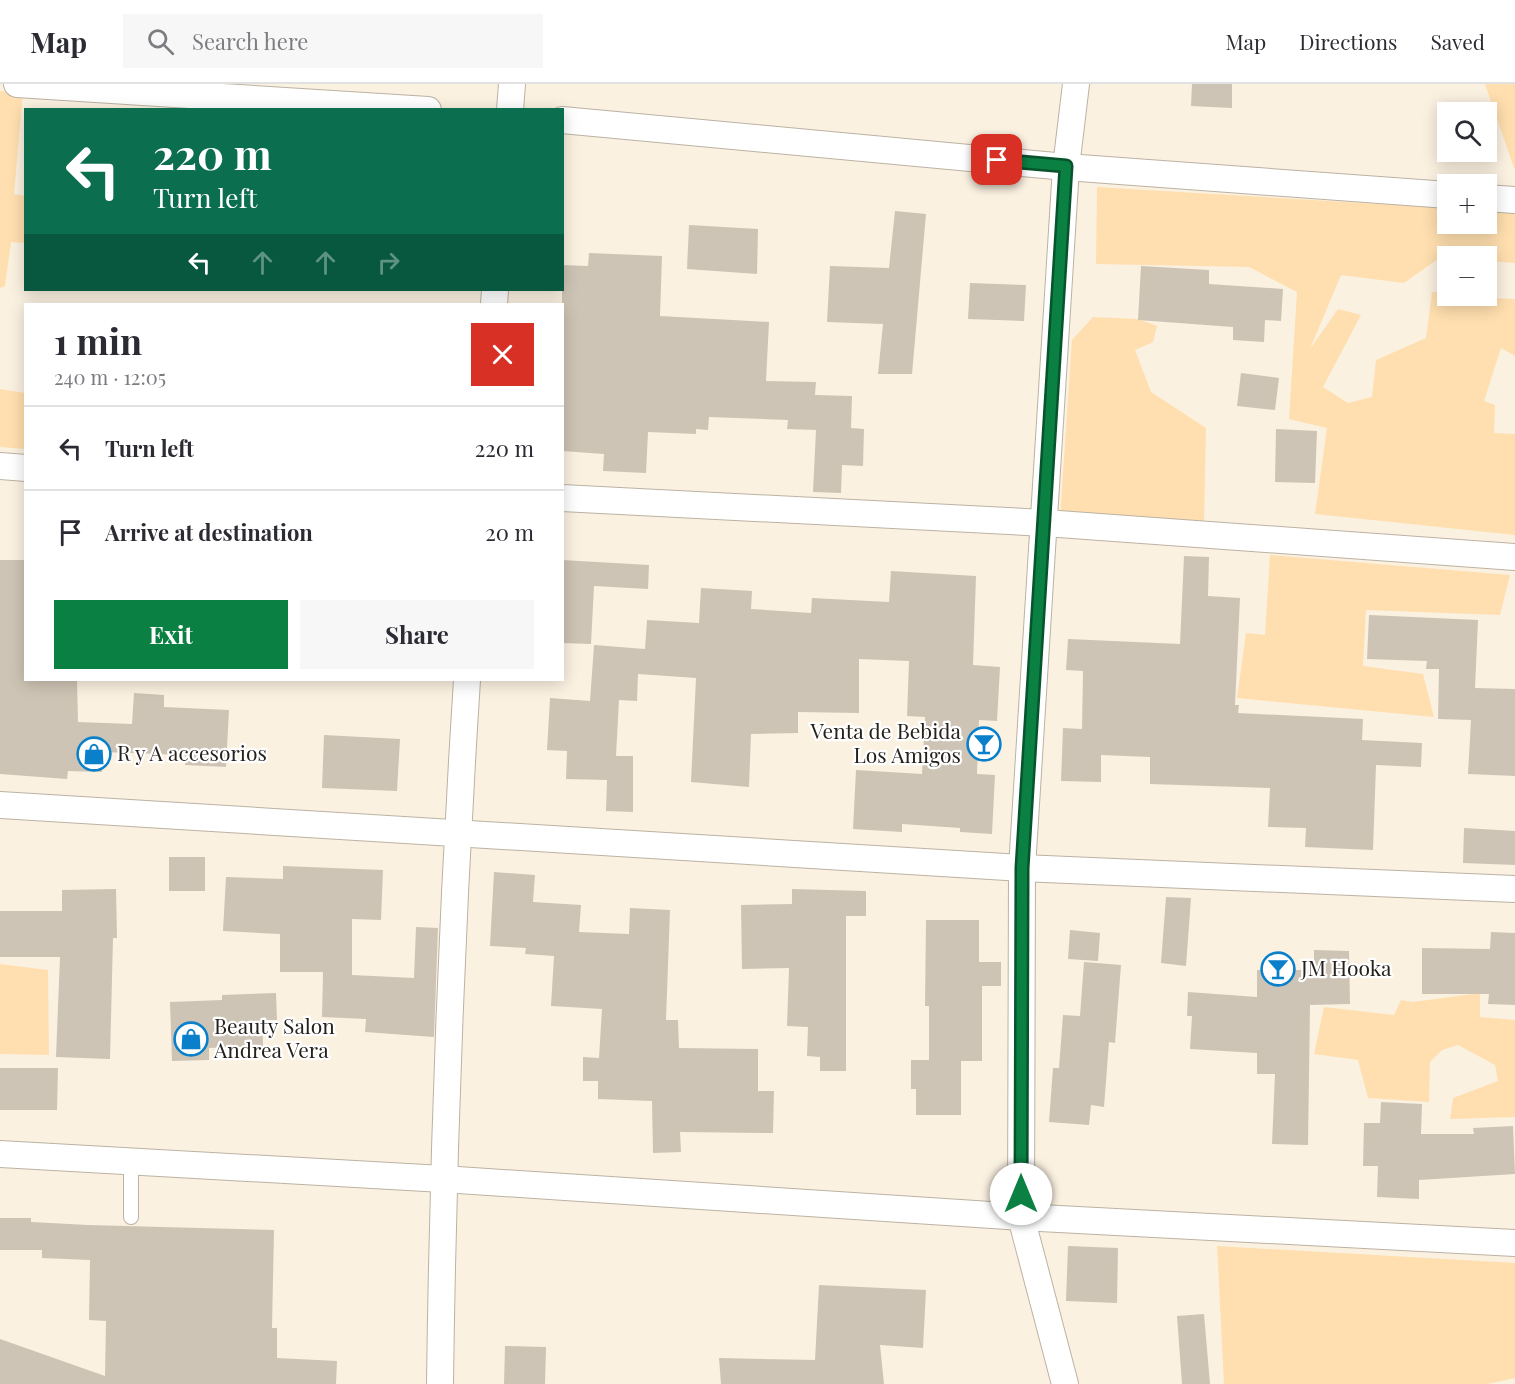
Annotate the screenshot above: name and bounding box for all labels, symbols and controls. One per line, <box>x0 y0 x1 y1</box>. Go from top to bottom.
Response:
search box <box>123 14 543 68</box>
text: Map <box>30 23 87 60</box>
icon: search <box>144 25 177 58</box>
text: Search here <box>192 26 308 56</box>
text: Map <box>1225 27 1266 55</box>
text: Directions <box>1299 27 1397 55</box>
text: Saved <box>1430 27 1485 55</box>
map controls <box>1437 102 1497 306</box>
button: search <box>1437 102 1497 162</box>
text: 220 m <box>153 125 272 181</box>
icon: left <box>54 132 132 210</box>
pin <box>971 134 1022 185</box>
icon: arrive <box>980 143 1013 176</box>
button: + <box>1437 174 1497 234</box>
text: Turn left <box>153 179 257 215</box>
icon: left <box>183 246 216 279</box>
icon: ahead <box>246 246 279 279</box>
icon: ahead <box>309 246 342 279</box>
icon: right <box>372 246 405 279</box>
button: − <box>1437 246 1497 306</box>
text: 1 min <box>54 316 142 364</box>
button: close <box>471 323 534 386</box>
text: 240 m · 12:05 <box>54 363 166 390</box>
icon: left <box>54 432 87 465</box>
text: Turn left <box>105 433 194 463</box>
text: 220 m <box>475 433 534 463</box>
icon: arrive <box>54 516 87 549</box>
text: Arrive at destination <box>105 517 313 547</box>
text: 20 m <box>485 517 534 547</box>
button: Exit <box>54 600 288 669</box>
button: Share <box>300 600 534 669</box>
place label: Venta de Bebida Los Amigos <box>810 716 962 768</box>
bar icon: Venta de Bebida Los Amigos <box>966 726 1002 762</box>
shop icon: R y A accesorios <box>76 736 112 772</box>
place label: R y A accesorios <box>117 738 267 766</box>
bar icon: JM Hooka <box>1260 951 1296 987</box>
place label: JM Hooka <box>1300 953 1392 981</box>
place label: Beauty Salon Andrea Vera <box>213 1011 335 1063</box>
shop icon: Beauty Salon Andrea Vera <box>173 1021 209 1057</box>
position arrow <box>989 1162 1053 1226</box>

